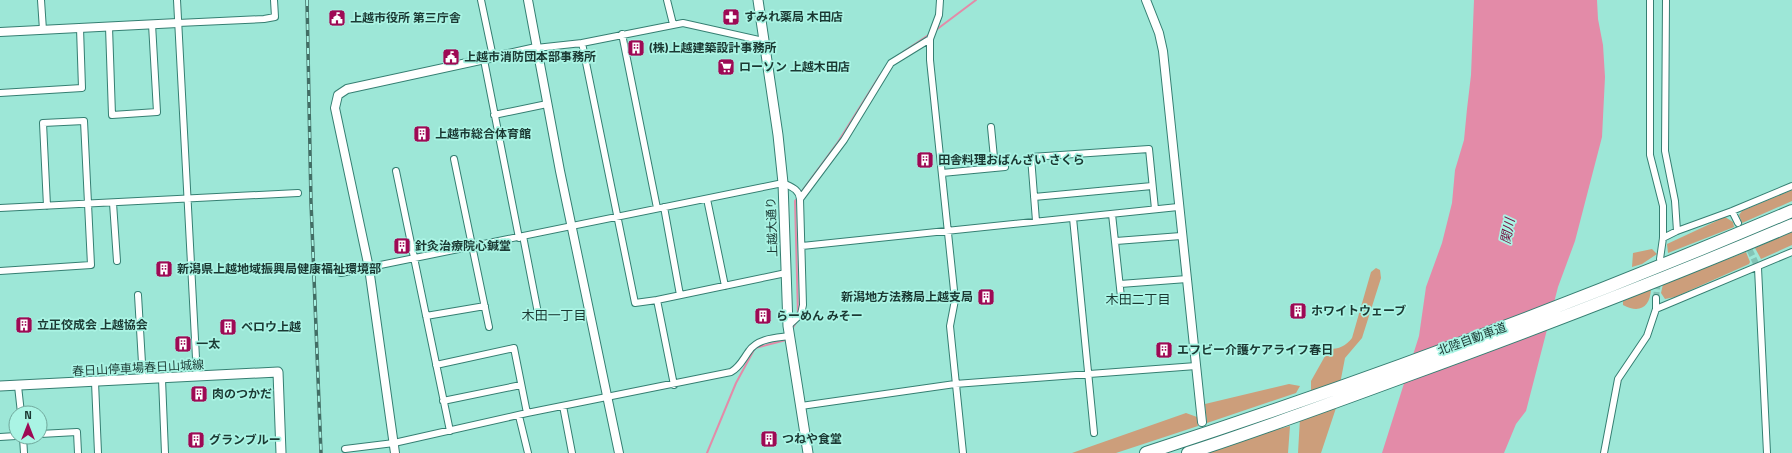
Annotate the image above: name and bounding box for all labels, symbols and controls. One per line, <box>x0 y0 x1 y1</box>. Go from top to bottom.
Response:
pharmacy icon: すみれ薬局 木田店 <box>721 7 741 27</box>
place label: すみれ薬局 木田店 <box>744 7 843 26</box>
public building icon: 上越市役所 第三庁舎 <box>327 8 347 28</box>
place label: 上越市役所 第三庁舎 <box>350 8 461 27</box>
building icon: (株)上越建築設計事務所 <box>626 38 646 58</box>
place label: (株)上越建築設計事務所 <box>649 38 776 57</box>
public building icon: 上越市消防団本部事務所 <box>441 47 461 67</box>
place label: 上越市消防団本部事務所 <box>464 47 596 66</box>
supermarket icon: ローソン 上越木田店 <box>716 57 736 77</box>
place label: ローソン 上越木田店 <box>739 57 850 76</box>
building icon: 上越市総合体育館 <box>412 124 432 144</box>
place label: 上越市総合体育館 <box>435 124 531 143</box>
building icon: 田舎料理おばんざい さくら <box>915 150 935 170</box>
place label: 田舎料理おばんざい さくら <box>938 150 1085 169</box>
street label: 上越大通り <box>761 197 782 257</box>
water label: 関川 <box>1495 214 1520 246</box>
building icon: 針灸治療院心鍼堂 <box>392 236 412 256</box>
place label: 針灸治療院心鍼堂 <box>415 236 511 255</box>
building icon: 新潟県上越地域振興局健康福祉環境部 <box>154 259 174 279</box>
place label: 新潟県上越地域振興局健康福祉環境部 <box>177 259 381 278</box>
place label: 新潟地方法務局上越支局 <box>841 287 973 306</box>
building icon: 新潟地方法務局上越支局 <box>976 287 996 307</box>
district label: 木田二丁目 <box>1105 289 1171 309</box>
building icon: ホワイトウェーブ <box>1288 301 1308 321</box>
place label: ホワイトウェーブ <box>1311 301 1406 320</box>
district label: 木田一丁目 <box>521 305 587 325</box>
building icon: らーめん みそー <box>753 306 773 326</box>
place label: らーめん みそー <box>776 306 863 325</box>
building icon: 立正佼成会 上越協会 <box>14 315 34 335</box>
place label: 立正佼成会 上越協会 <box>37 315 148 334</box>
building icon: ベロウ上越 <box>218 317 238 337</box>
place label: ベロウ上越 <box>241 317 301 336</box>
street label: 北陸自動車道 <box>1435 317 1509 360</box>
building icon: 一太 <box>173 334 193 354</box>
place label: 一太 <box>196 334 220 353</box>
building icon: エフビー介護ケアライフ春日 <box>1154 340 1174 360</box>
place label: エフビー介護ケアライフ春日 <box>1177 340 1333 359</box>
street label: 春日山停車場春日山城線 <box>72 355 204 380</box>
building icon: 肉のつかだ <box>189 384 209 404</box>
place label: 肉のつかだ <box>212 384 272 403</box>
north arrow <box>8 405 48 445</box>
text: N <box>24 407 32 423</box>
building icon: つねや食堂 <box>759 429 779 449</box>
place label: つねや食堂 <box>782 429 842 448</box>
building icon: グランブルー <box>186 430 206 450</box>
place label: グランブルー <box>209 430 281 449</box>

